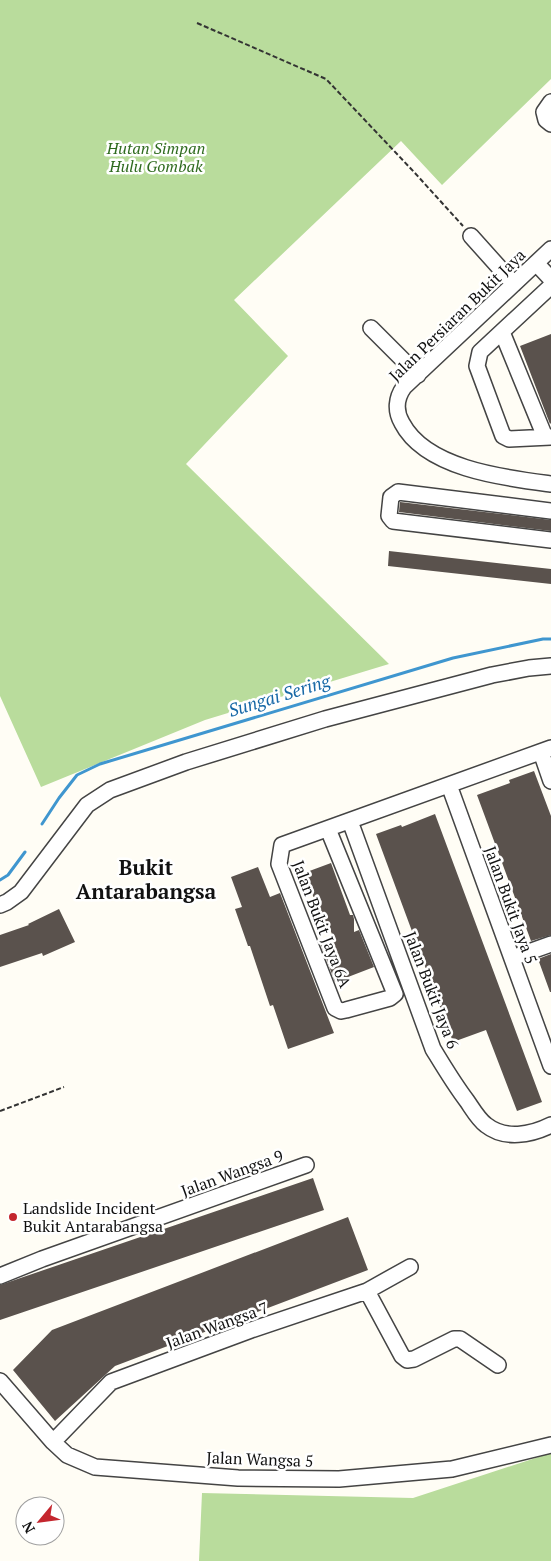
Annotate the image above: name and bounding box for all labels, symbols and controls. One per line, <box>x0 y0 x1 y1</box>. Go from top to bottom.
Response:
park label: Hutan Simpan Hulu Gombak <box>106 137 205 177</box>
street label: Jalan Persiaran Bukit Jaya <box>384 244 530 386</box>
water label: Sungai Sering <box>225 668 334 722</box>
street label: Jalan Bukit Jaya 5 <box>479 843 543 967</box>
district label: Bukit Antarabangsa <box>76 853 216 905</box>
street label: Jalan Bukit Jaya 6A <box>288 857 356 991</box>
street label: Jalan Bukit Jaya 6 <box>400 928 465 1052</box>
street label: Jalan Wangsa 9 <box>178 1144 286 1202</box>
place label: Landslide Incident Bukit Antarabangsa <box>23 1197 163 1237</box>
marker: Landslide Incident Bukit Antarabangsa <box>7 1211 19 1223</box>
street label: Jalan Wangsa 7 <box>163 1296 271 1354</box>
street label: Jalan Wangsa 5 <box>206 1446 314 1472</box>
north arrow <box>15 1496 65 1546</box>
text: N <box>17 1518 39 1537</box>

